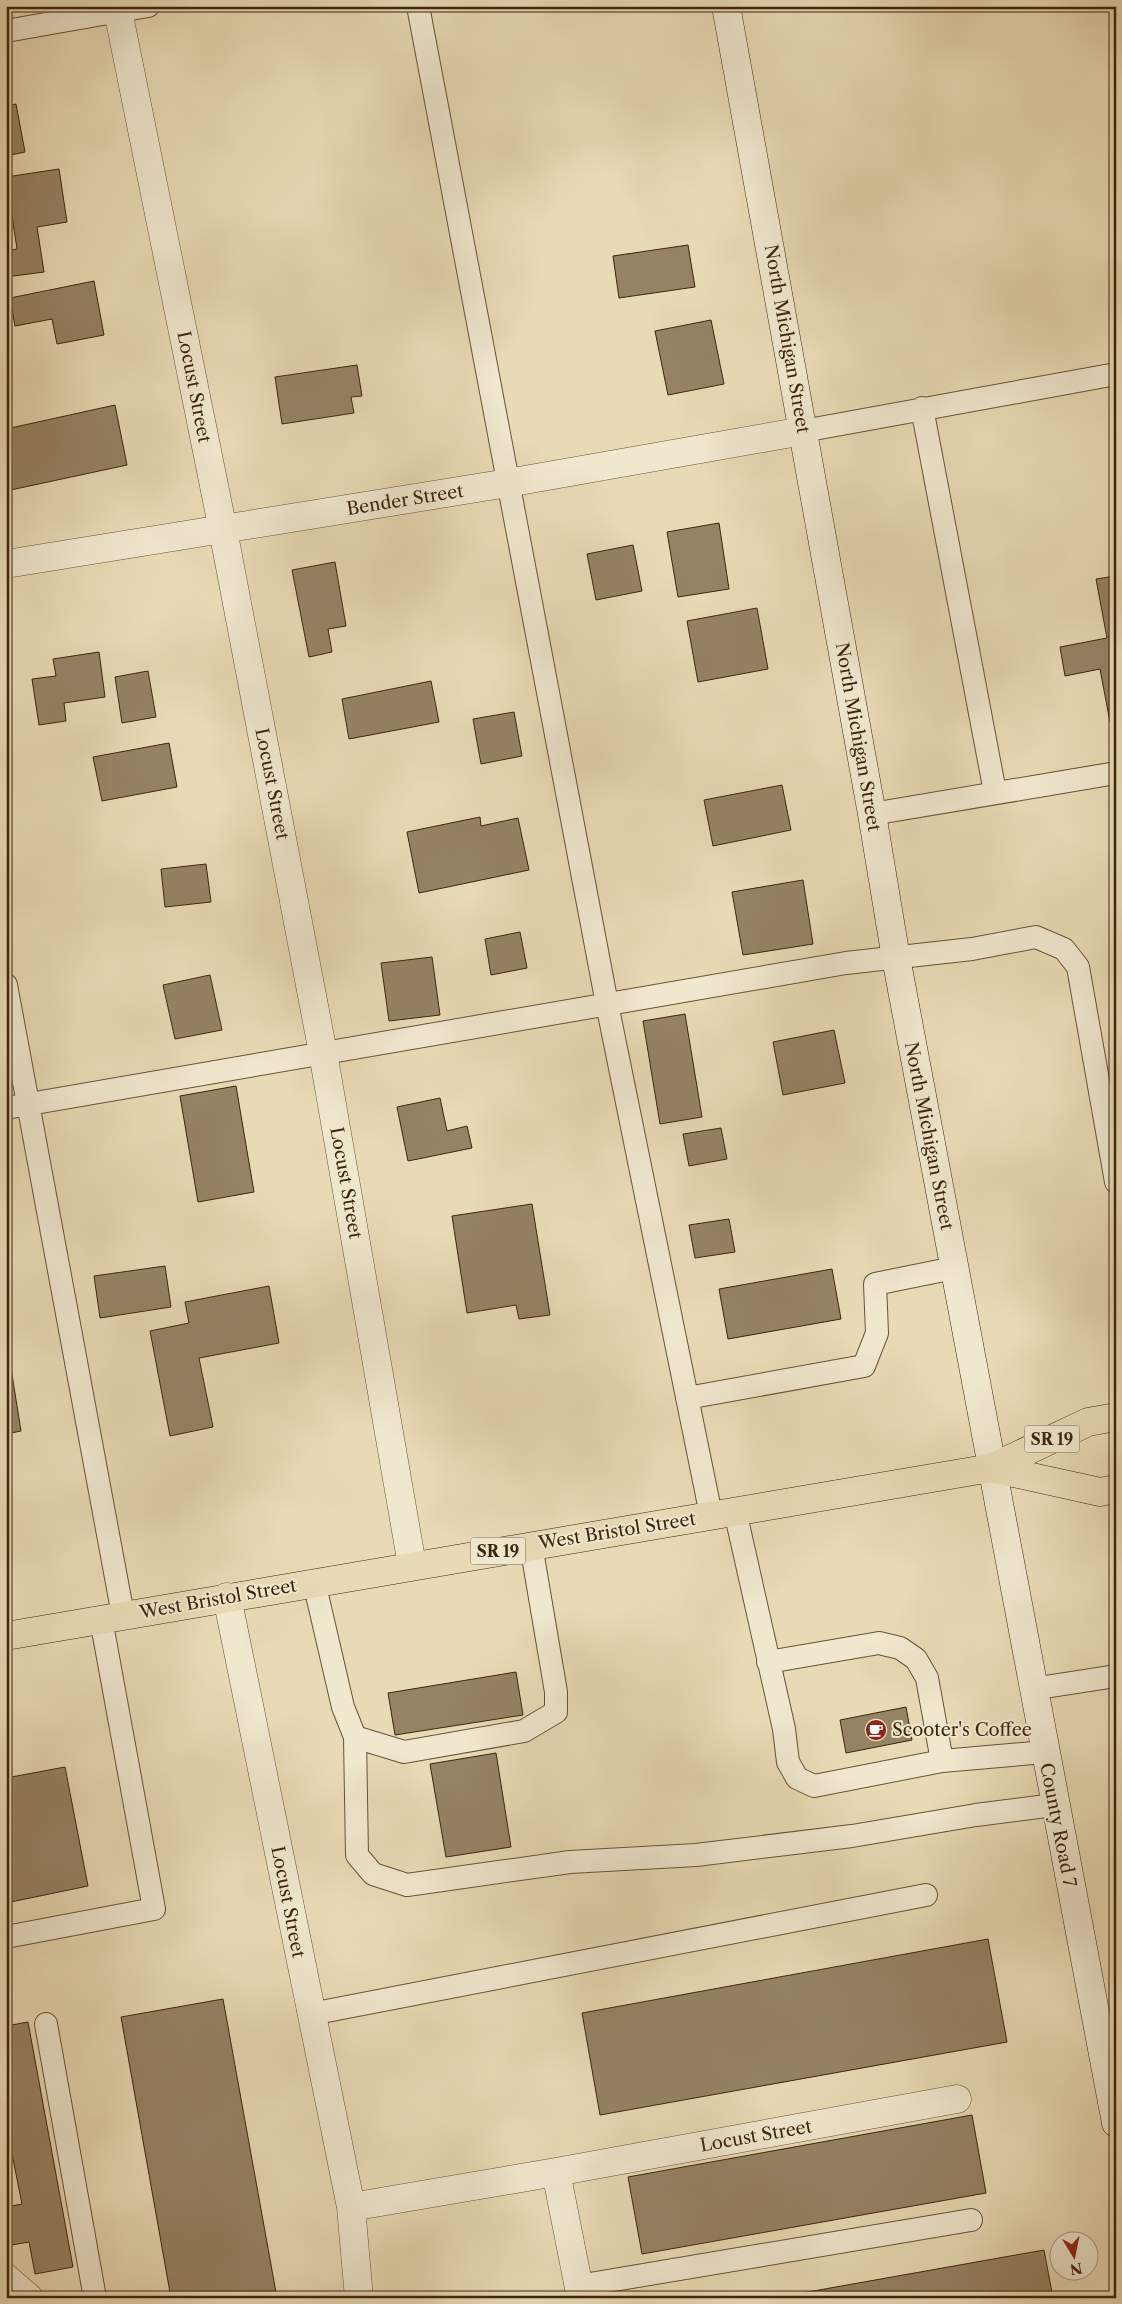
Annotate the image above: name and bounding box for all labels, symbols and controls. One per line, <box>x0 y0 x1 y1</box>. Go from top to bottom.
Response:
street label: North Michigan Street <box>760 243 815 436</box>
street label: Locust Street <box>172 329 216 445</box>
street label: Bender Street <box>345 480 466 520</box>
street label: North Michigan Street <box>831 641 886 834</box>
street label: Locust Street <box>250 726 294 842</box>
street label: North Michigan Street <box>900 1040 958 1233</box>
street label: Locust Street <box>325 1125 367 1241</box>
road number: SR 19 <box>1024 1426 1080 1452</box>
street label: West Bristol Street <box>536 1508 698 1554</box>
road number: SR 19 <box>470 1538 526 1564</box>
street label: West Bristol Street <box>137 1574 299 1624</box>
cafe icon: Scooter's Coffee <box>864 1718 888 1742</box>
place label: Scooter's Coffee <box>892 1719 1032 1741</box>
street label: County Road 7 <box>1035 1761 1081 1889</box>
street label: Locust Street <box>266 1844 310 1960</box>
street label: Locust Street <box>698 2115 814 2157</box>
north arrow <box>1050 2232 1100 2282</box>
text: N <box>1069 2259 1084 2279</box>

